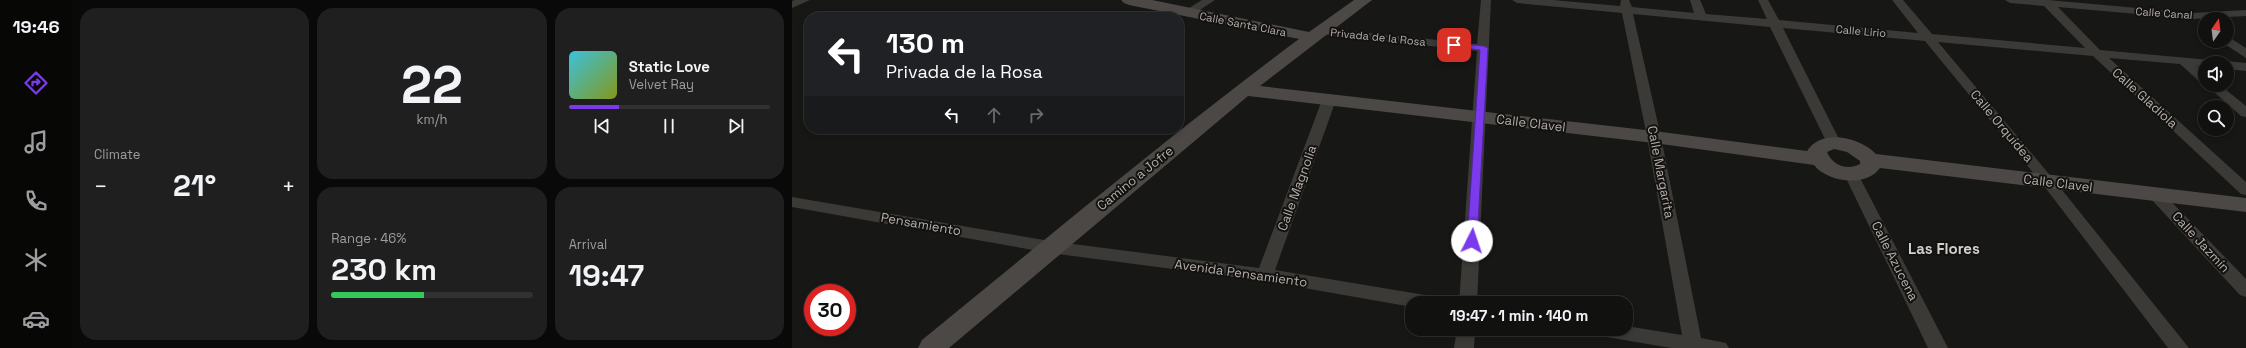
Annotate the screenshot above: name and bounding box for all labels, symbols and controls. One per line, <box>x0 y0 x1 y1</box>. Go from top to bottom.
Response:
street label: Calle Canal <box>2135 4 2193 22</box>
street label: Calle Santa Clara <box>1198 9 1288 39</box>
north arrow <box>2198 12 2234 48</box>
map controls <box>2198 12 2234 136</box>
text: 19:46 <box>12 15 60 38</box>
street label: Calle Lirio <box>1835 22 1887 40</box>
text: 130 m <box>886 25 965 61</box>
street label: Privada de la Rosa <box>1330 25 1427 49</box>
icon: left <box>820 28 872 80</box>
pin <box>1437 28 1471 62</box>
icon: arrive <box>1443 34 1465 56</box>
text: 22 <box>401 52 463 118</box>
button: sound <box>2198 56 2234 92</box>
text: Static Love <box>629 57 710 76</box>
text: Privada de la Rosa <box>886 60 1043 83</box>
street label: Calle Gladiola <box>2109 64 2182 132</box>
icon: directions <box>22 69 50 97</box>
text: Velvet Ray <box>629 76 694 93</box>
street label: Calle Orquídea <box>1967 86 2038 166</box>
button: search <box>2198 100 2234 136</box>
icon: left <box>941 104 963 126</box>
icon: ahead <box>983 104 1005 126</box>
icon: right <box>1025 104 1047 126</box>
street label: Calle Clavel <box>1495 110 1567 136</box>
text: km/h <box>417 111 447 128</box>
icon: previous <box>591 115 613 137</box>
icon: pause <box>658 115 680 137</box>
icon: next <box>725 115 747 137</box>
street label: Calle Margarita <box>1644 124 1678 220</box>
icon: music <box>22 128 50 156</box>
street label: Camino a Jofre <box>1093 142 1177 214</box>
street label: Calle Magnolia <box>1274 142 1321 233</box>
text: Climate <box>94 146 140 163</box>
text: 21° <box>173 166 216 205</box>
street label: Calle Clavel <box>2022 170 2094 196</box>
text: − <box>94 172 108 200</box>
text: + <box>282 172 295 200</box>
icon: phone <box>22 187 50 215</box>
street label: Calle Jazmín <box>2168 208 2234 276</box>
street label: Pensamiento <box>880 209 962 239</box>
street label: Calle Azucena <box>1868 218 1923 304</box>
position arrow <box>1451 220 1493 262</box>
text: Range · 46% <box>331 230 406 247</box>
text: Arrival <box>569 236 607 253</box>
district label: Las Flores <box>1908 239 1980 258</box>
icon: climate <box>22 246 50 274</box>
text: 230 km <box>331 250 437 289</box>
street label: Avenida Pensamiento <box>1174 255 1308 291</box>
text: 19:47 <box>569 256 644 295</box>
speed limit sign: 30 <box>804 284 856 336</box>
icon: car <box>22 305 50 333</box>
text: 19:47 · 1 min · 140 m <box>1450 306 1588 325</box>

